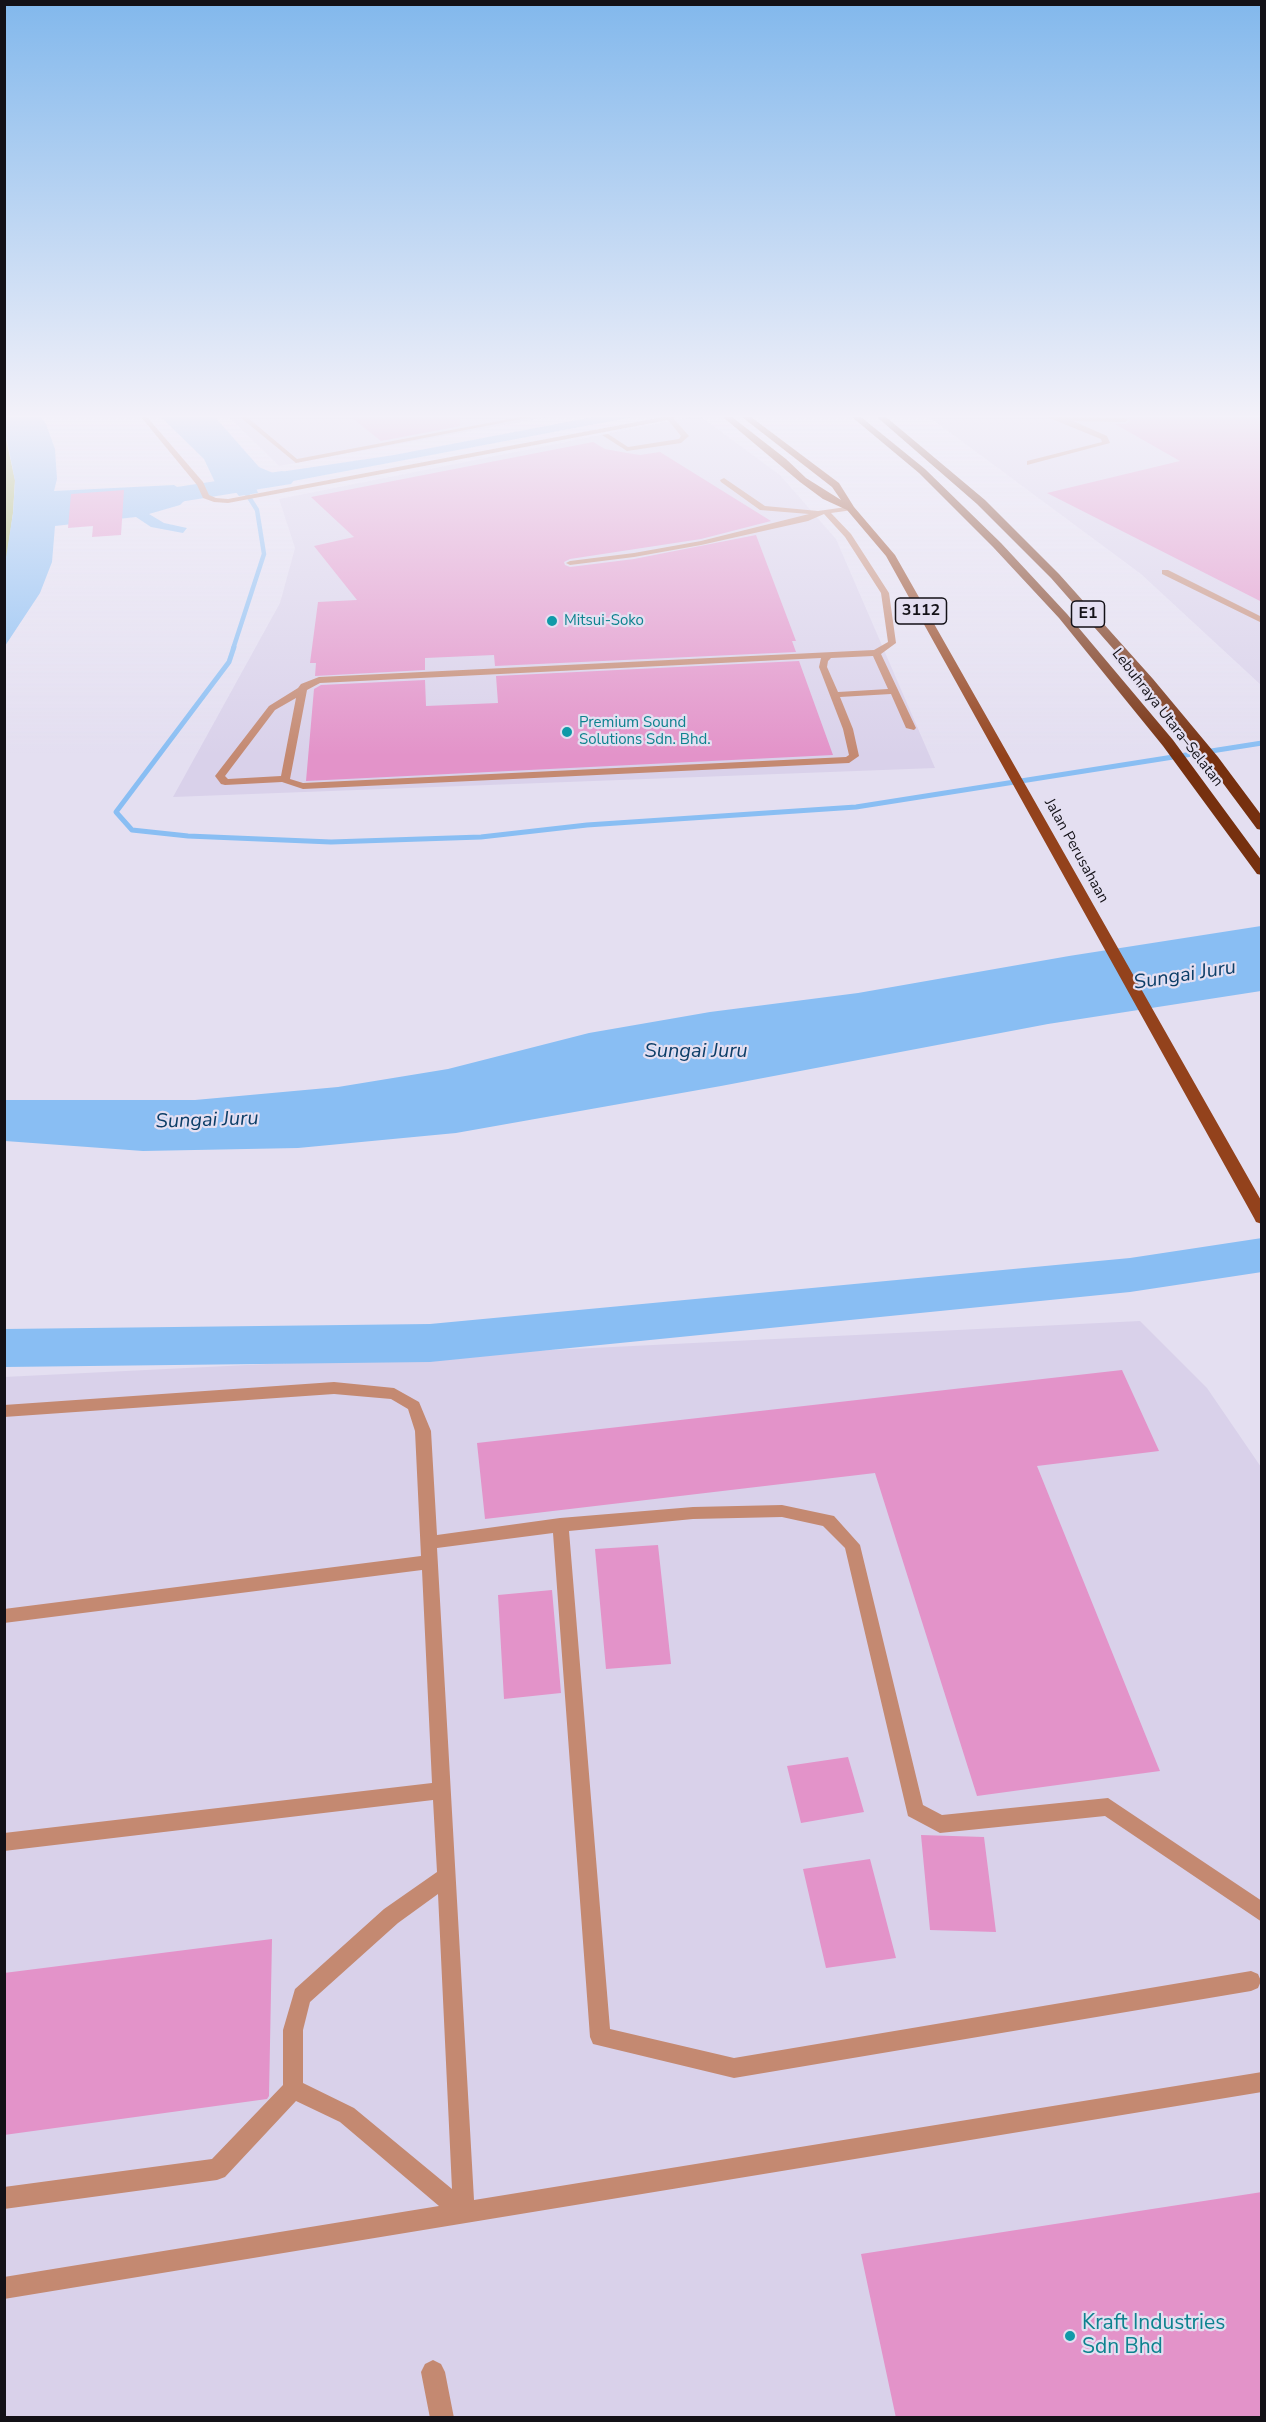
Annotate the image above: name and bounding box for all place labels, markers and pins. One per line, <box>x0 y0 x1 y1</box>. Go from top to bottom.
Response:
place label: Mitsui-Soko <box>564 612 644 630</box>
marker: Mitsui-Soko <box>545 614 559 628</box>
place label: Premium Sound Solutions Sdn. Bhd. <box>579 714 711 749</box>
marker: Premium Sound Solutions Sdn. Bhd. <box>560 725 574 739</box>
place label: Kraft Industries Sdn Bhd <box>1082 2311 1225 2361</box>
marker: Kraft Industries Sdn Bhd <box>1063 2329 1077 2343</box>

